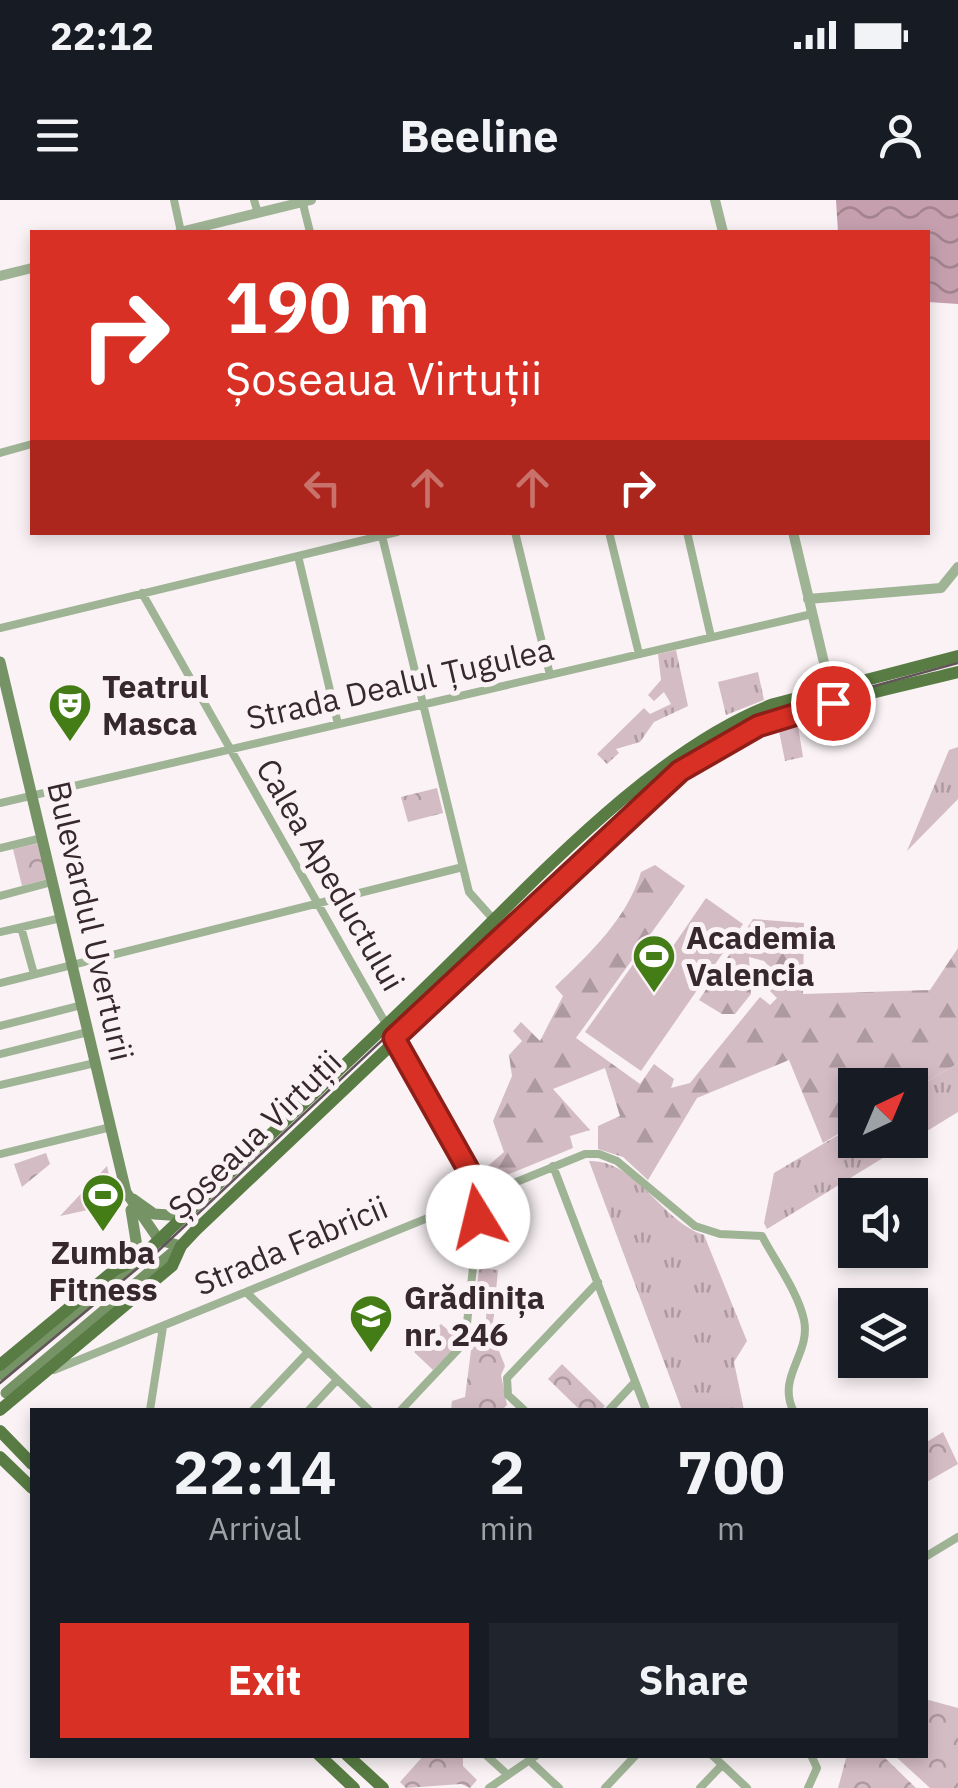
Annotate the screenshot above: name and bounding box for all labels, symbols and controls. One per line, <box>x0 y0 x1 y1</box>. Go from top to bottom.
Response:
text: 22:12 <box>50 11 154 60</box>
text: Beeline <box>399 106 559 164</box>
icon: menu <box>30 108 85 163</box>
icon: person <box>873 108 928 163</box>
text: 190 m <box>225 261 430 352</box>
icon: right <box>60 270 190 400</box>
text: Șoseaua Virtuții <box>225 349 542 407</box>
icon: left <box>295 460 350 515</box>
icon: ahead <box>400 460 455 515</box>
icon: ahead <box>505 460 560 515</box>
icon: right <box>610 460 665 515</box>
street label: Strada Dealul Țugulea <box>242 627 558 739</box>
pin <box>791 661 876 746</box>
place label: Teatrul Masca <box>102 665 209 744</box>
icon: arrive <box>806 676 861 731</box>
theatre icon: Teatrul Masca <box>47 682 93 743</box>
street label: Calea Apeductului <box>247 751 414 998</box>
street label: Bulevardul Uverturii <box>38 777 144 1065</box>
place label: Academia Valencia <box>686 916 836 995</box>
sports icon: Academia Valencia <box>631 933 677 994</box>
street label: Șoseaua Virtuții <box>159 1041 350 1228</box>
north arrow <box>838 1068 928 1158</box>
map controls <box>838 1068 928 1378</box>
position arrow <box>426 1165 530 1269</box>
sports icon: Zumba Fitness <box>80 1172 126 1233</box>
button: sound <box>838 1178 928 1268</box>
street label: Strada Fabricii <box>188 1186 394 1305</box>
place label: Zumba Fitness <box>48 1231 158 1310</box>
place label: Grădinița nr. 246 <box>404 1276 545 1355</box>
button: layers <box>838 1288 928 1378</box>
school or university icon: Grădinița nr. 246 <box>348 1293 394 1354</box>
text: 22:14 <box>173 1432 337 1511</box>
text: 2 <box>489 1432 525 1511</box>
text: 700 <box>677 1432 785 1511</box>
text: Arrival <box>208 1507 302 1549</box>
text: min <box>480 1507 534 1549</box>
text: m <box>717 1507 745 1549</box>
button: Exit <box>60 1623 469 1738</box>
button: Share <box>489 1623 898 1738</box>

